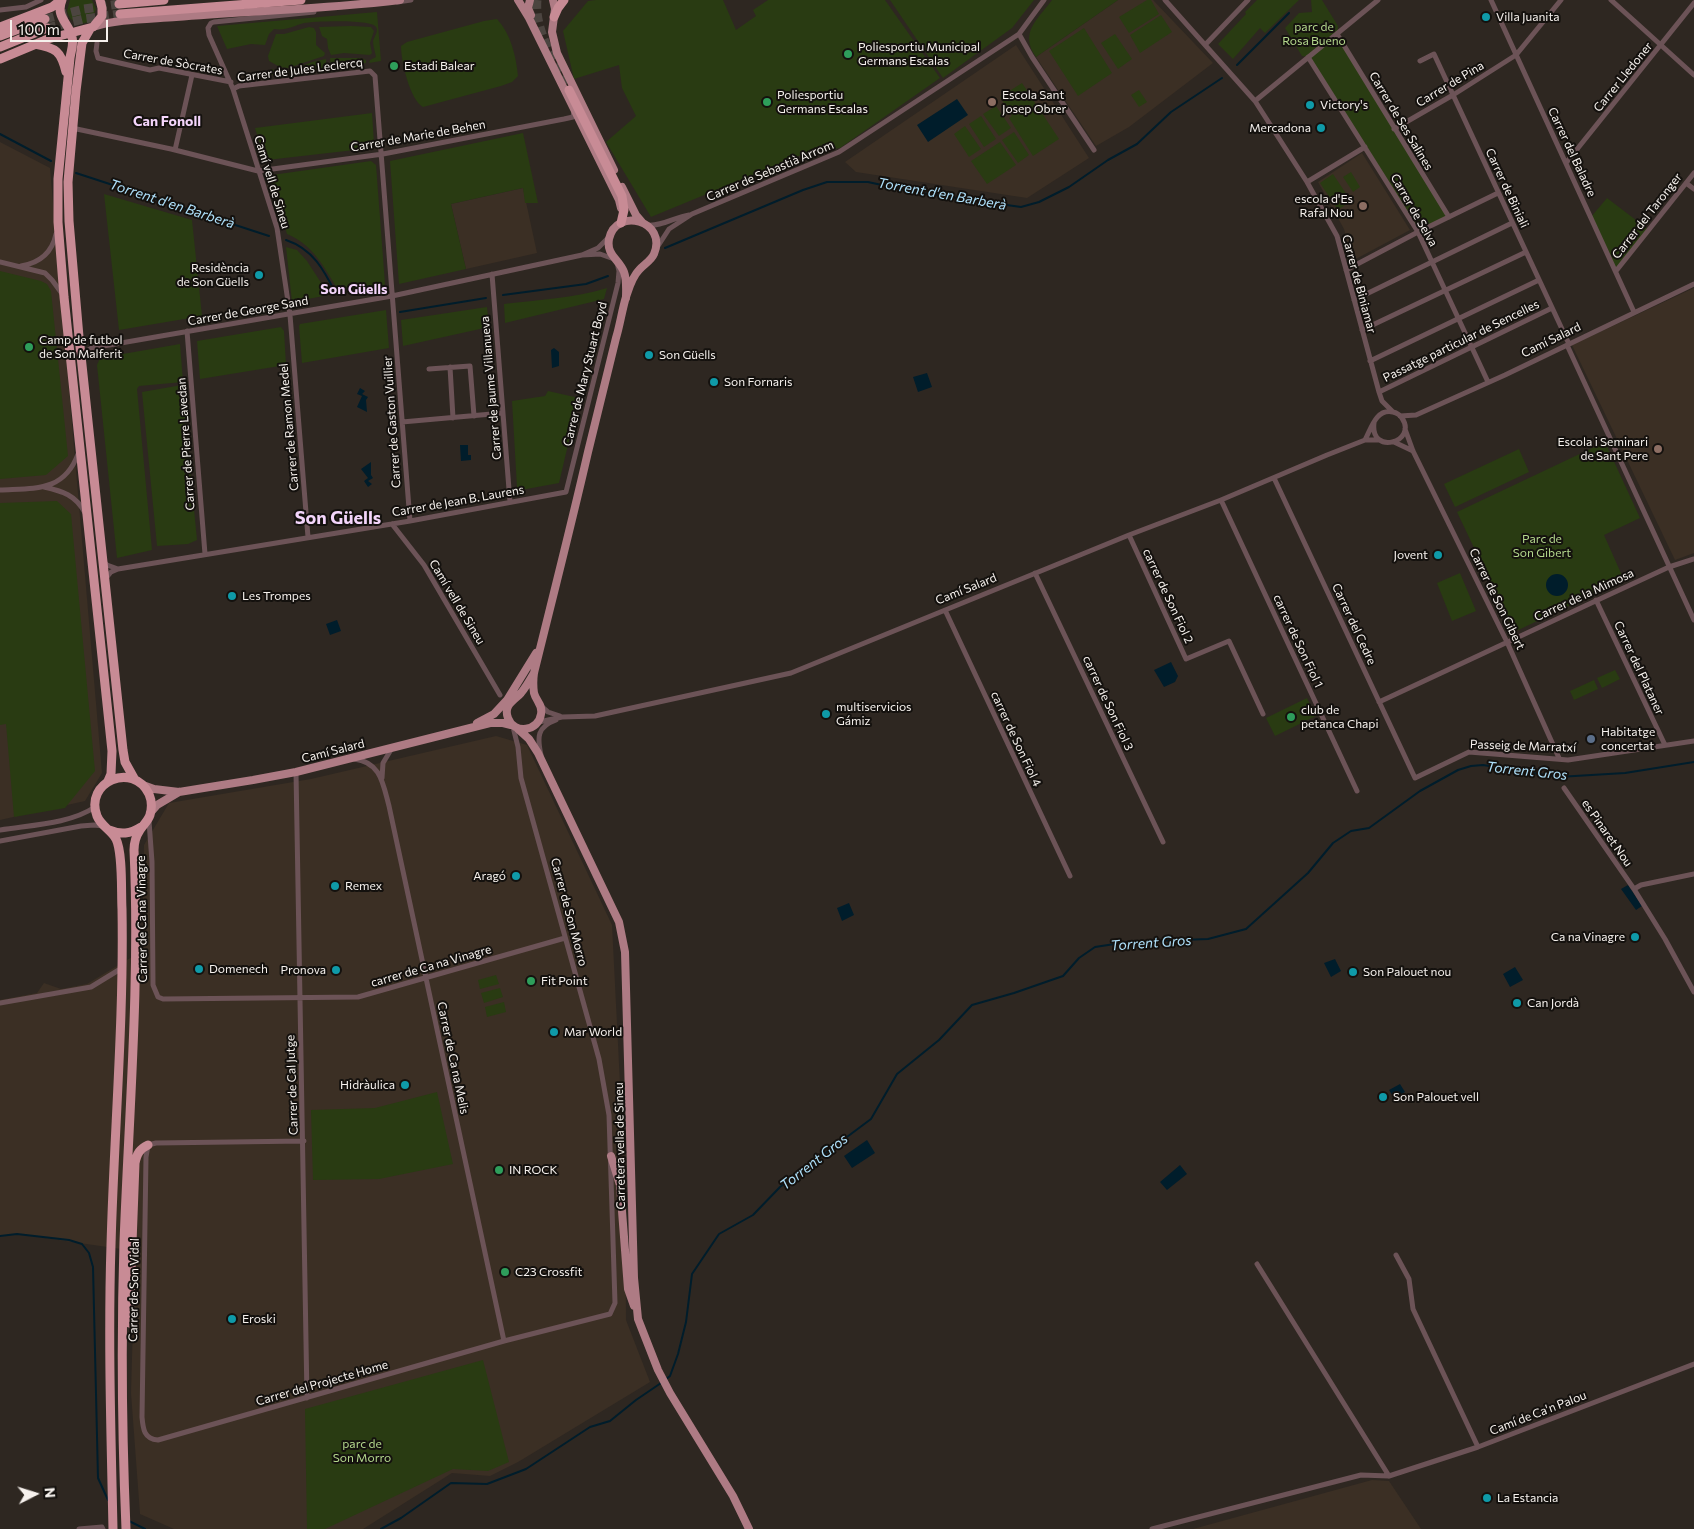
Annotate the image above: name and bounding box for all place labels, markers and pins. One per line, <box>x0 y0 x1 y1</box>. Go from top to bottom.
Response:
place label: Villa Juanita <box>1496 10 1560 24</box>
marker: Villa Juanita <box>1480 11 1492 23</box>
place label: Poliesportiu Municipal Germans Escalas <box>858 40 980 68</box>
marker: Poliesportiu Municipal Germans Escalas <box>842 48 854 60</box>
place label: Estadi Balear <box>404 59 474 73</box>
marker: Estadi Balear <box>388 60 400 72</box>
place label: Poliesportiu Germans Escalas <box>777 88 868 116</box>
place label: Escola Sant Josep Obrer <box>1002 88 1066 116</box>
marker: Poliesportiu Germans Escalas <box>761 96 773 108</box>
marker: Escola Sant Josep Obrer <box>986 96 998 108</box>
place label: Victory's <box>1320 98 1368 112</box>
marker: Victory's <box>1304 99 1316 111</box>
place label: Mercadona <box>1249 121 1311 135</box>
marker: Mercadona <box>1315 122 1327 134</box>
place label: escola d'Es Rafal Nou <box>1295 192 1353 220</box>
marker: escola d'Es Rafal Nou <box>1357 200 1369 212</box>
place label: Residència de Son Güells <box>177 261 249 289</box>
marker: Residència de Son Güells <box>253 269 265 281</box>
place label: Camp de futbol de Son Malferit <box>39 333 123 361</box>
marker: Camp de futbol de Son Malferit <box>23 341 35 353</box>
place label: Son Güells <box>659 348 716 362</box>
marker: Son Güells <box>643 349 655 361</box>
place label: Son Fornaris <box>724 375 792 389</box>
marker: Son Fornaris <box>708 376 720 388</box>
place label: Escola i Seminari de Sant Pere <box>1557 435 1648 463</box>
marker: Escola i Seminari de Sant Pere <box>1652 443 1664 455</box>
place label: Jovent <box>1393 548 1428 562</box>
marker: Jovent <box>1432 549 1444 561</box>
place label: Les Trompes <box>242 589 311 603</box>
marker: Les Trompes <box>226 590 238 602</box>
place label: multiservicios Gámiz <box>836 700 912 728</box>
place label: club de petanca Chapi <box>1301 703 1378 731</box>
marker: multiservicios Gámiz <box>820 708 832 720</box>
marker: club de petanca Chapi <box>1285 711 1297 723</box>
place label: Habitatge concertat <box>1601 725 1655 753</box>
marker: Habitatge concertat <box>1585 733 1597 745</box>
place label: Aragó <box>473 869 506 883</box>
marker: Aragó <box>510 870 522 882</box>
place label: Remex <box>345 879 382 893</box>
marker: Remex <box>329 880 341 892</box>
place label: Ca na Vinagre <box>1551 930 1625 944</box>
marker: Ca na Vinagre <box>1629 931 1641 943</box>
place label: Domenech <box>209 962 268 976</box>
marker: Domenech <box>193 963 205 975</box>
place label: Pronova <box>281 963 326 977</box>
marker: Pronova <box>330 964 342 976</box>
place label: Son Palouet nou <box>1363 965 1451 979</box>
marker: Son Palouet nou <box>1347 966 1359 978</box>
place label: Fit Point <box>541 974 588 988</box>
marker: Fit Point <box>525 975 537 987</box>
place label: Can Jordà <box>1527 996 1579 1010</box>
marker: Can Jordà <box>1511 997 1523 1009</box>
place label: Mar World <box>564 1025 622 1039</box>
marker: Mar World <box>548 1026 560 1038</box>
place label: Hidràulica <box>340 1078 395 1092</box>
marker: Hidràulica <box>399 1079 411 1091</box>
place label: Son Palouet vell <box>1393 1090 1479 1104</box>
marker: Son Palouet vell <box>1377 1091 1389 1103</box>
place label: IN ROCK <box>509 1163 558 1177</box>
marker: IN ROCK <box>493 1164 505 1176</box>
place label: C23 Crossfit <box>515 1265 582 1279</box>
marker: C23 Crossfit <box>499 1266 511 1278</box>
place label: Eroski <box>242 1312 276 1326</box>
marker: Eroski <box>226 1313 238 1325</box>
place label: La Estancia <box>1497 1491 1558 1505</box>
marker: La Estancia <box>1481 1492 1493 1504</box>

